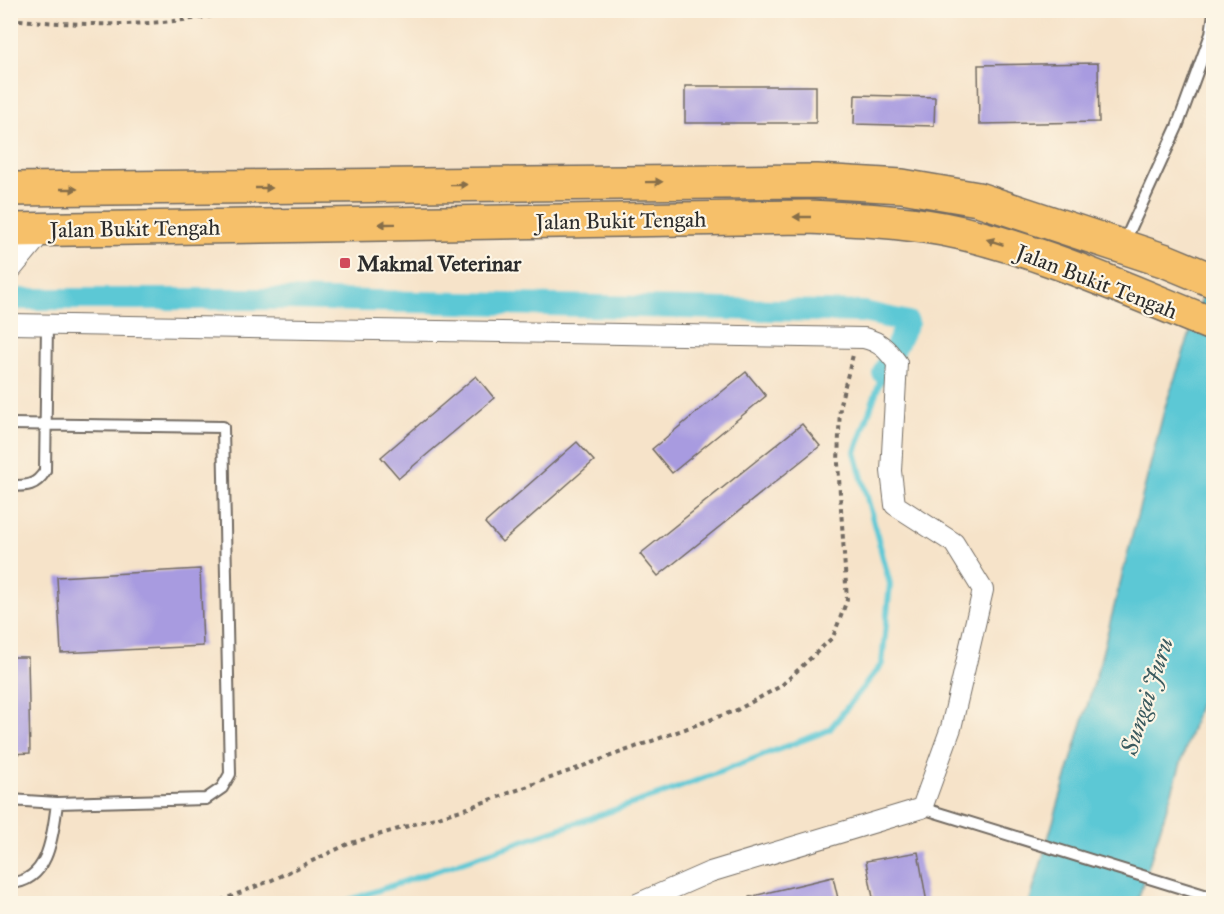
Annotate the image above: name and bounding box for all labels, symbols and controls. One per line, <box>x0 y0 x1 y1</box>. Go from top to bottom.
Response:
one-way arrow <box>644 177 663 187</box>
one-way arrow <box>449 180 468 190</box>
one-way arrow <box>254 183 273 193</box>
one-way arrow <box>59 184 78 194</box>
street label: Jalan Bukit Tengah <box>533 206 707 236</box>
one-way arrow <box>792 212 811 222</box>
street label: Jalan Bukit Tengah <box>47 214 221 244</box>
one-way arrow <box>377 219 396 228</box>
one-way arrow <box>986 237 1004 246</box>
street label: Jalan Bukit Tengah <box>1010 238 1181 325</box>
place label: Makmal Veterinar <box>357 250 522 277</box>
marker: Makmal Veterinar <box>338 256 352 270</box>
water label: Sungai Juru <box>1114 634 1180 759</box>

